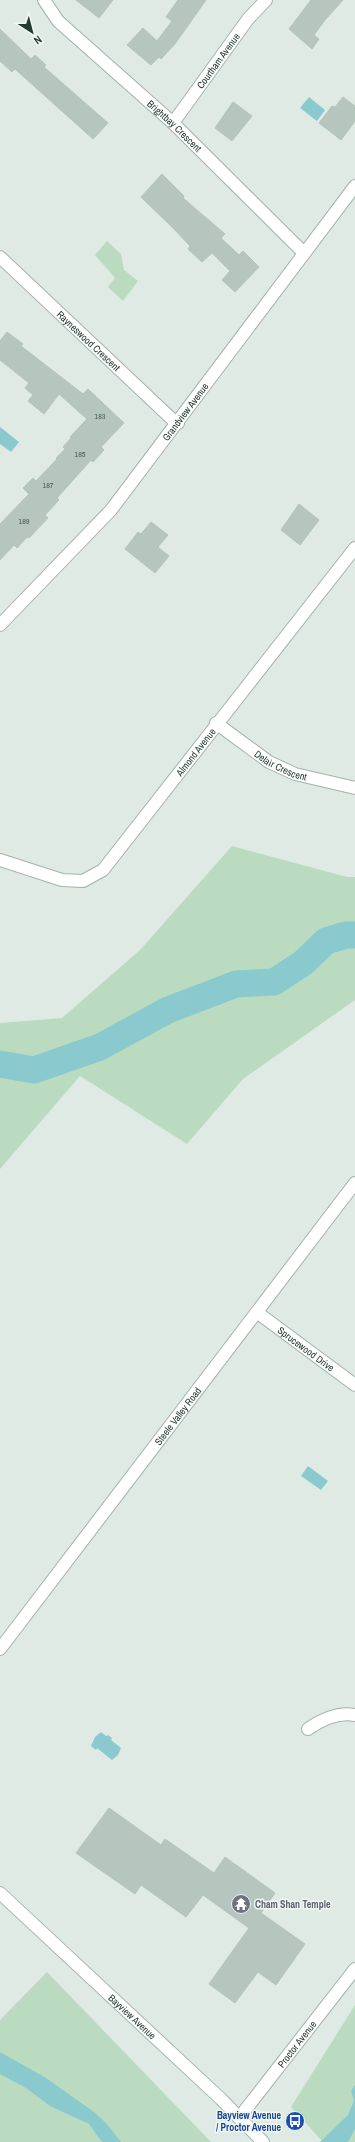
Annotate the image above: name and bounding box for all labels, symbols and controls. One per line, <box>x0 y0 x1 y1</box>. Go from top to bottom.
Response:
north arrow <box>12 12 52 52</box>
street label: Courtham Avenue <box>194 30 243 91</box>
text: N <box>31 33 45 48</box>
street label: Brightbay Crescent <box>144 97 205 155</box>
street label: Rayneswood Crescent <box>54 308 123 375</box>
street label: Grandview Avenue <box>159 380 212 443</box>
house number: 183 <box>95 411 106 421</box>
house number: 185 <box>75 449 86 459</box>
house number: 187 <box>43 480 54 490</box>
house number: 189 <box>19 516 30 526</box>
street label: Almond Avenue <box>172 725 219 780</box>
street label: Delair Crescent <box>252 748 309 784</box>
street label: Sprucewood Drive <box>275 1324 337 1375</box>
street label: Steele Valley Road <box>152 1385 204 1448</box>
temple icon: Cham Shan Temple <box>230 1893 252 1915</box>
place label: Cham Shan Temple <box>255 1898 331 1911</box>
street label: Bayview Avenue <box>105 1991 159 2042</box>
street label: Proctor Avenue <box>275 2018 320 2070</box>
place label: Bayview Avenue / Proctor Avenue <box>216 2109 281 2134</box>
bus stop icon: Bayview Avenue / Proctor Avenue <box>284 2110 306 2132</box>

